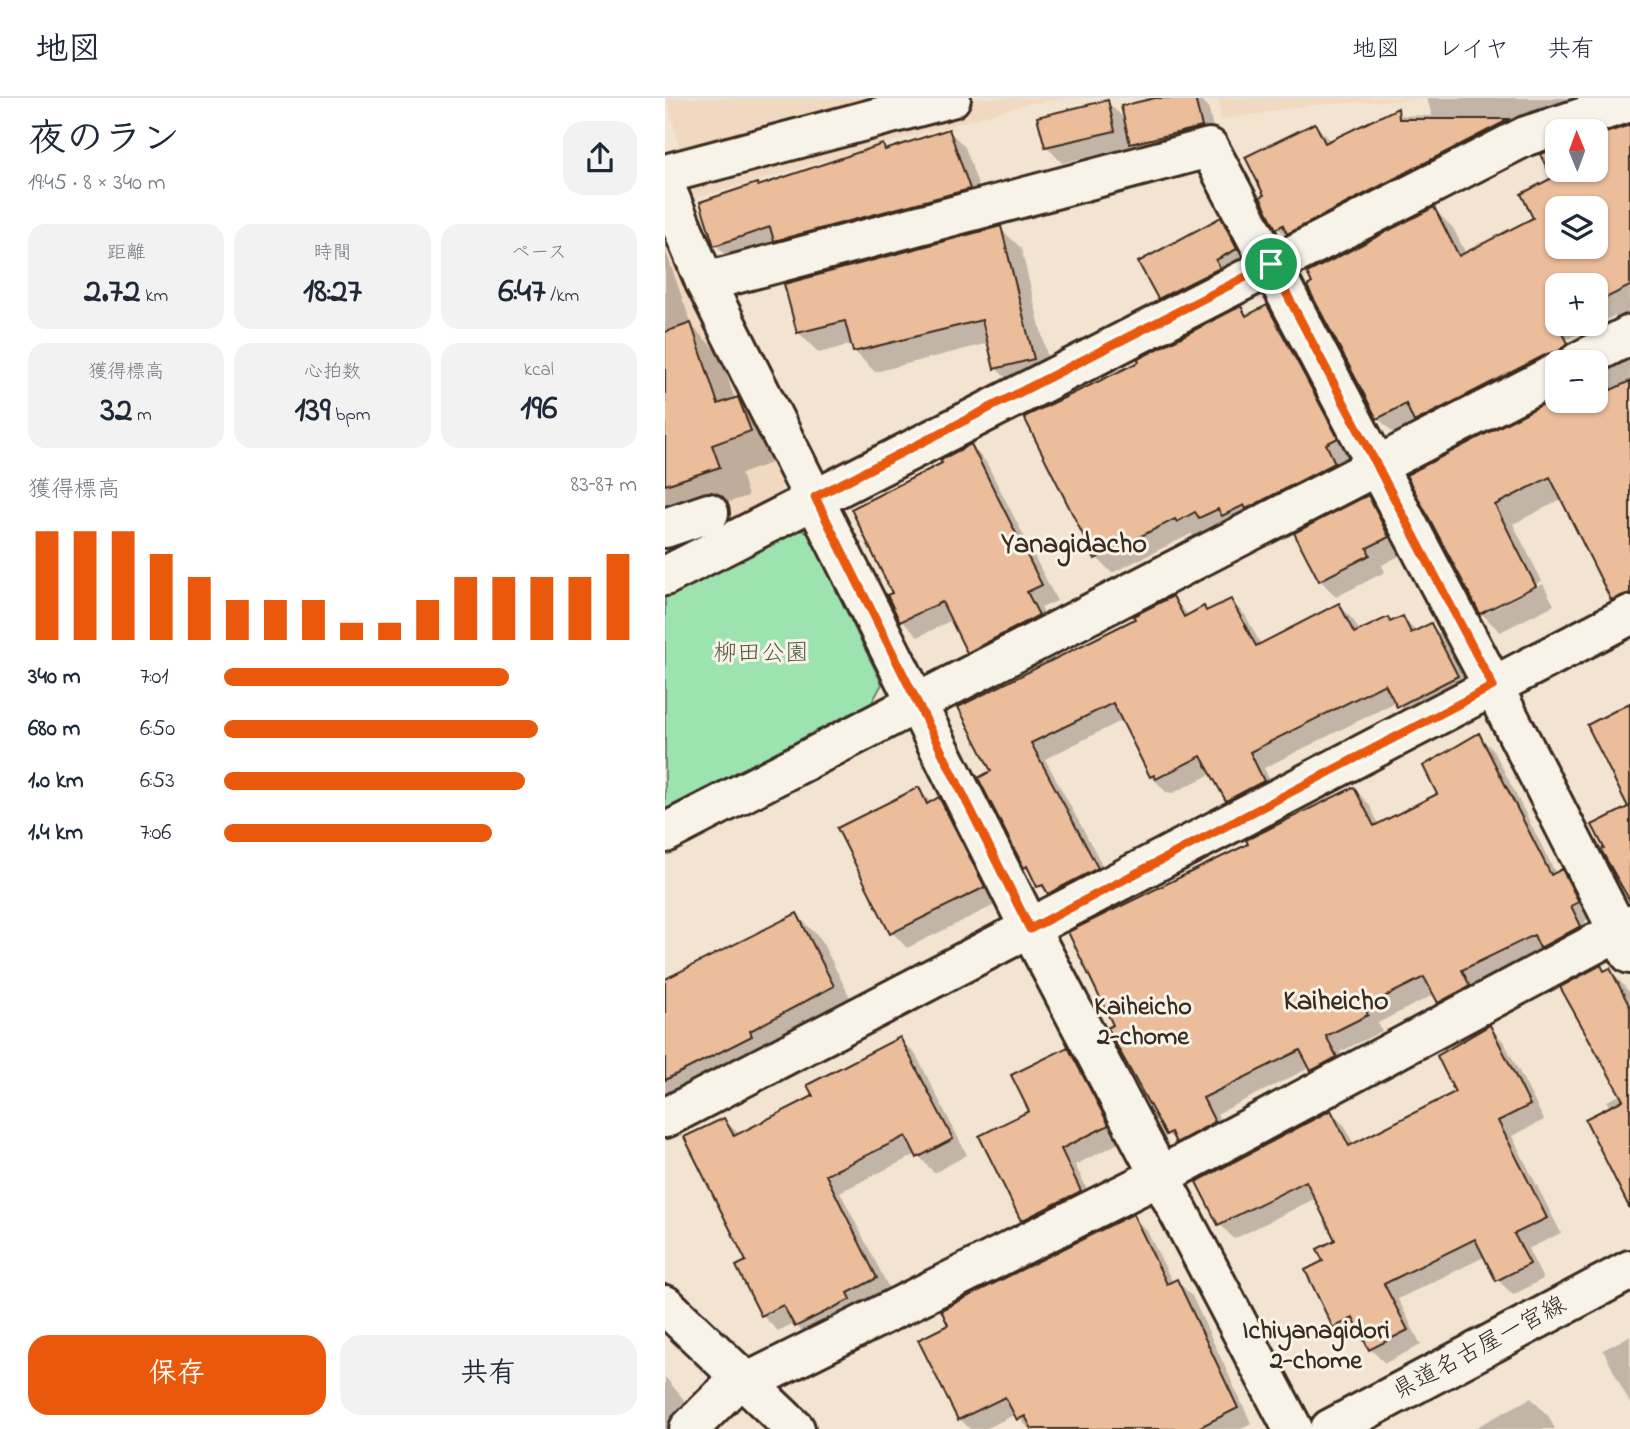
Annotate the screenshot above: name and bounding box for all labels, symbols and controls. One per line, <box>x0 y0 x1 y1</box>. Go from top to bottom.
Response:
text: 地図 <box>35 27 101 75</box>
text: 地図 <box>1352 33 1400 68</box>
text: レイヤ <box>1438 33 1509 68</box>
text: 共有 <box>1547 33 1595 68</box>
text: 夜のラン <box>28 113 180 169</box>
north arrow <box>1545 119 1608 182</box>
map controls <box>1545 119 1608 413</box>
button: share <box>563 121 637 195</box>
text: 19:45 · 8 × 340 m <box>28 167 166 200</box>
button: layers <box>1545 196 1608 259</box>
pin <box>1241 234 1301 294</box>
text: 距離 <box>107 240 145 267</box>
text: 時間 <box>313 240 352 267</box>
text: ペース <box>511 240 567 267</box>
icon: arrive <box>1252 245 1290 283</box>
text: 2.72 <box>84 267 140 318</box>
text: 18:27 <box>303 267 362 318</box>
text: 6:47 <box>498 267 546 318</box>
button: + <box>1545 273 1608 336</box>
text: km <box>140 283 168 310</box>
text: /km <box>546 283 579 310</box>
button: − <box>1545 350 1608 413</box>
text: kcal <box>524 357 554 384</box>
text: 獲得標高 <box>88 359 164 386</box>
text: 心拍数 <box>304 359 361 386</box>
text: 196 <box>520 384 557 435</box>
text: 32 <box>100 386 132 437</box>
text: 139 <box>294 386 331 437</box>
text: m <box>132 402 152 429</box>
text: bpm <box>331 402 370 429</box>
text: 83–87 m <box>571 469 637 502</box>
text: 獲得標高 <box>28 474 120 507</box>
district label: Yanagidacho <box>1000 525 1147 567</box>
park label: 柳田公園 <box>713 637 809 672</box>
text: 340 m <box>28 661 81 694</box>
text: 7:01 <box>140 661 169 694</box>
text: 680 m <box>28 713 80 746</box>
text: 6:50 <box>140 713 175 746</box>
text: 1.0 km <box>28 765 84 798</box>
text: 6:53 <box>140 765 175 798</box>
text: 1.4 km <box>28 817 83 850</box>
text: 7:06 <box>140 817 172 850</box>
district label: Kaiheicho <box>1284 982 1388 1023</box>
district label: Kaiheicho 2-chome <box>1094 989 1192 1057</box>
street label: 県道名古屋一宮線 <box>1387 1288 1573 1410</box>
district label: Ichiyanagidori 2-chome <box>1242 1313 1390 1381</box>
button: 保存 <box>28 1335 326 1415</box>
button: 共有 <box>340 1335 637 1415</box>

